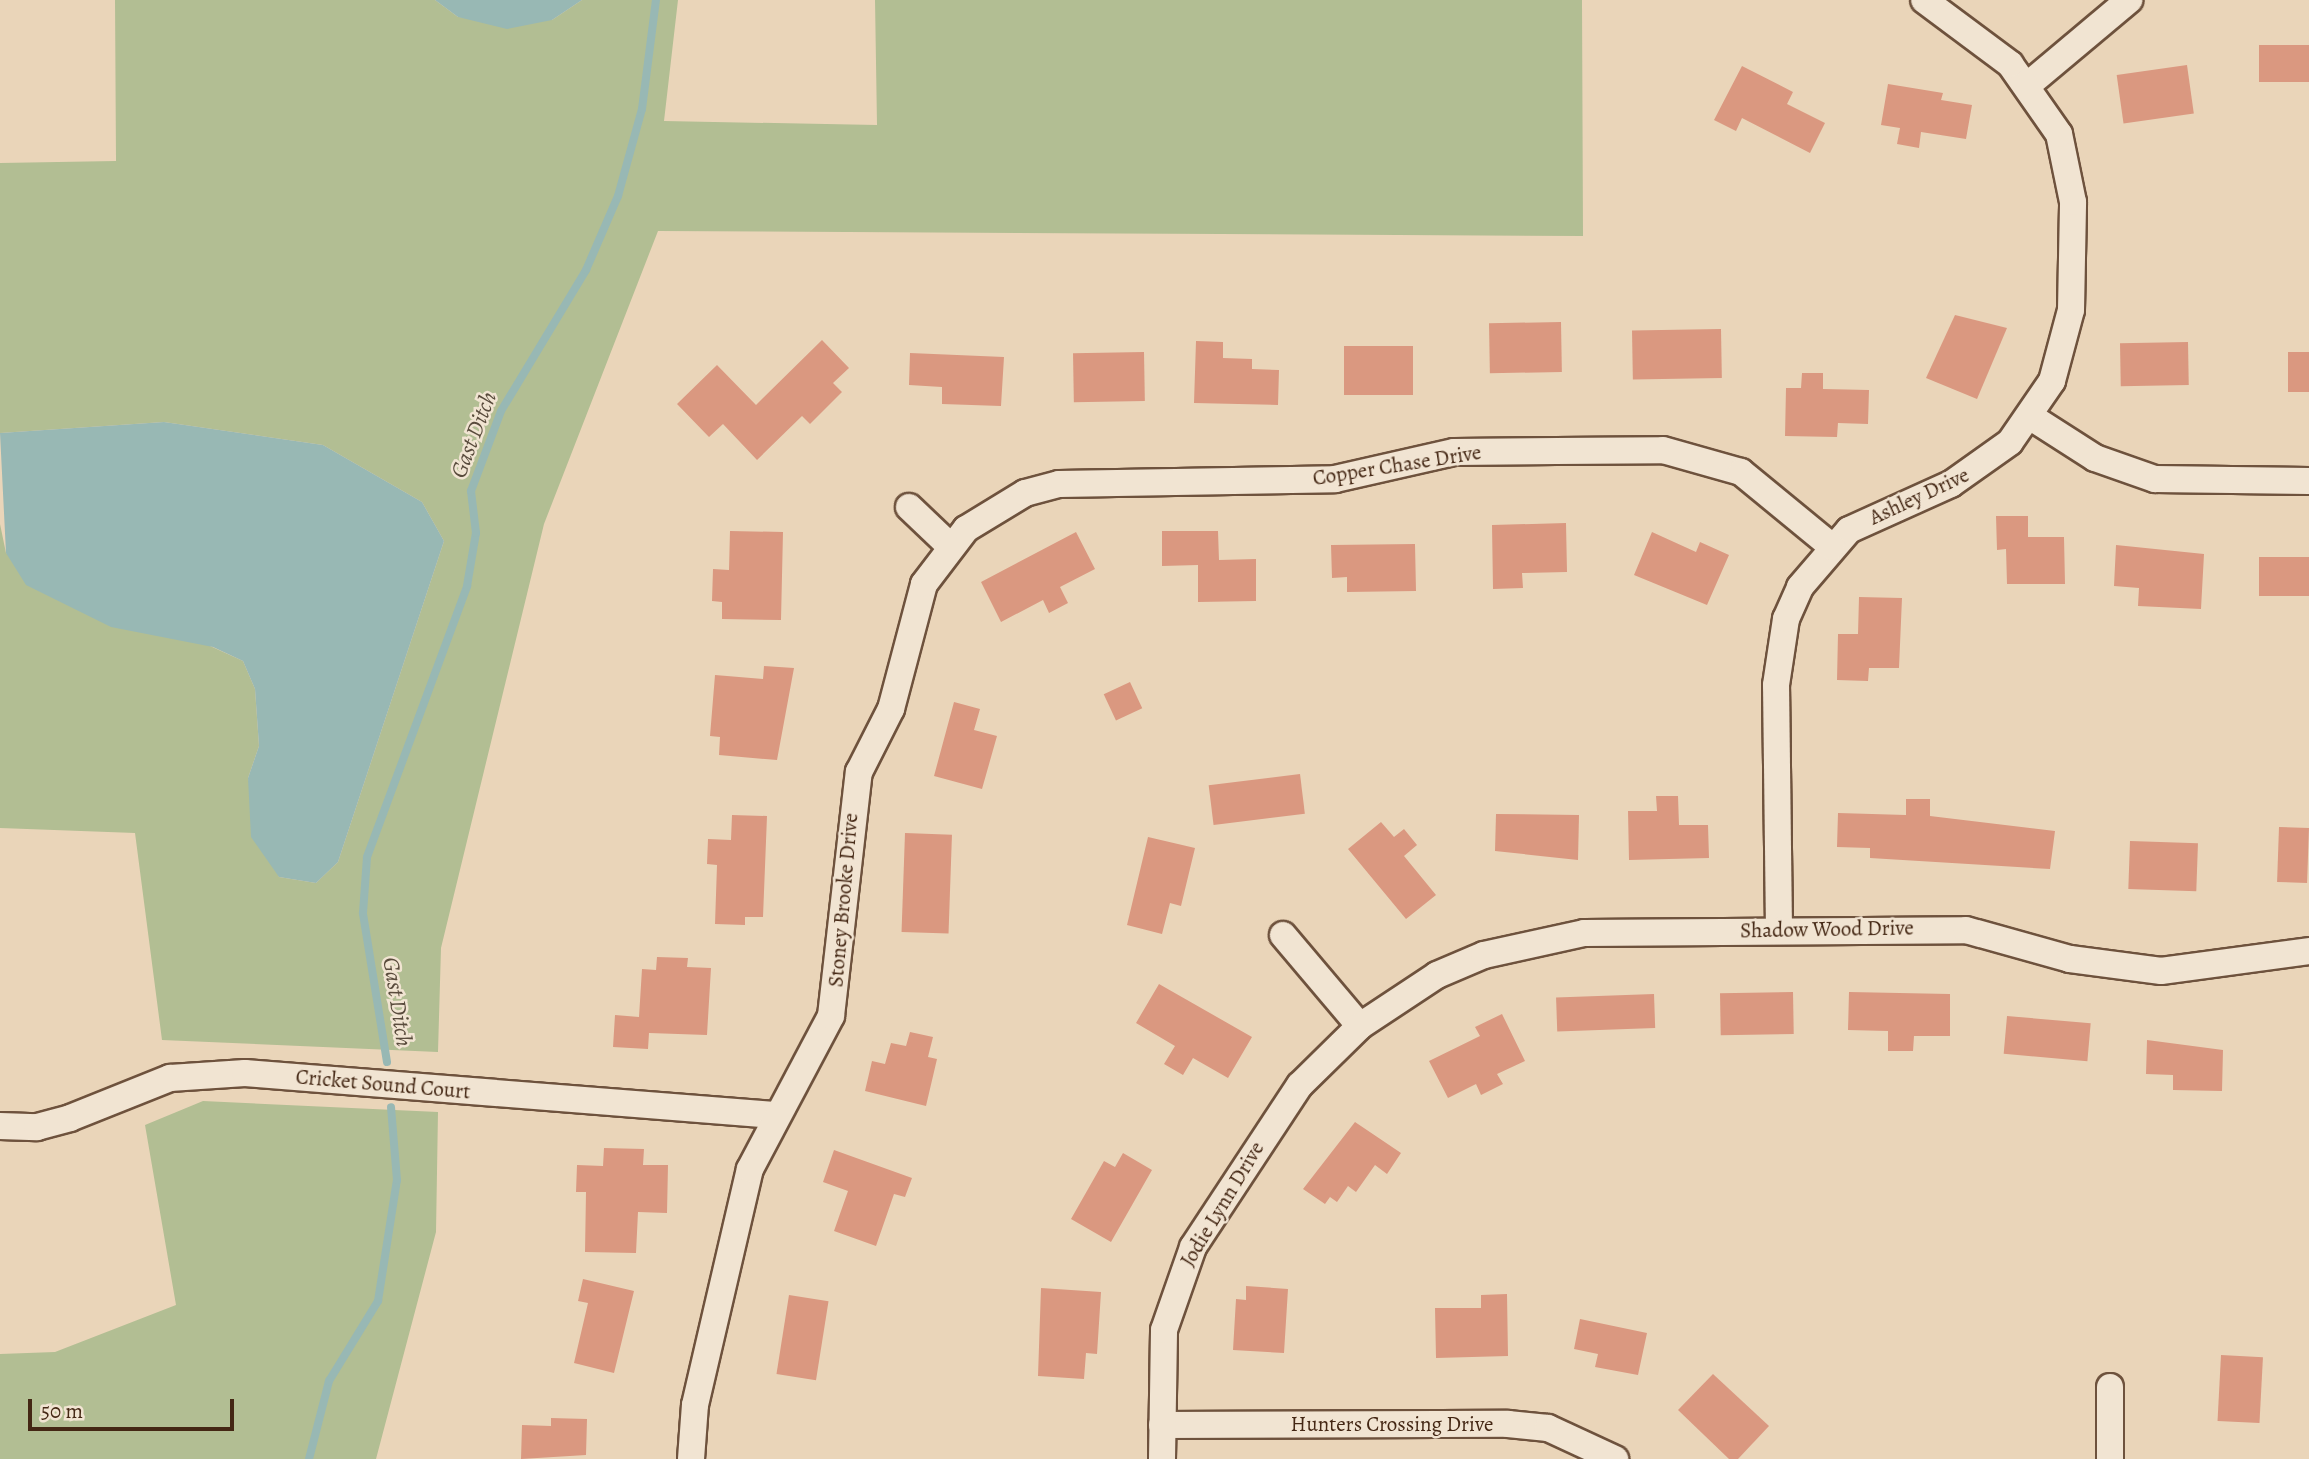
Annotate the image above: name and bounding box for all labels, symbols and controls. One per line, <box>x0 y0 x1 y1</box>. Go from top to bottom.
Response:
water label: Gast Ditch <box>445 388 503 482</box>
street label: Copper Chase Drive <box>1311 439 1483 491</box>
street label: Ashley Drive <box>1865 462 1973 530</box>
street label: Stoney Brooke Drive <box>823 812 863 988</box>
street label: Shadow Wood Drive <box>1740 915 1914 943</box>
water label: Gast Ditch <box>376 955 418 1049</box>
street label: Cricket Sound Court <box>295 1064 471 1104</box>
street label: Jodie Lynn Drive <box>1175 1137 1269 1271</box>
scale bar <box>32 1386 238 1430</box>
text: 50 m <box>41 1397 83 1425</box>
street label: Hunters Crossing Drive <box>1291 1411 1493 1437</box>

